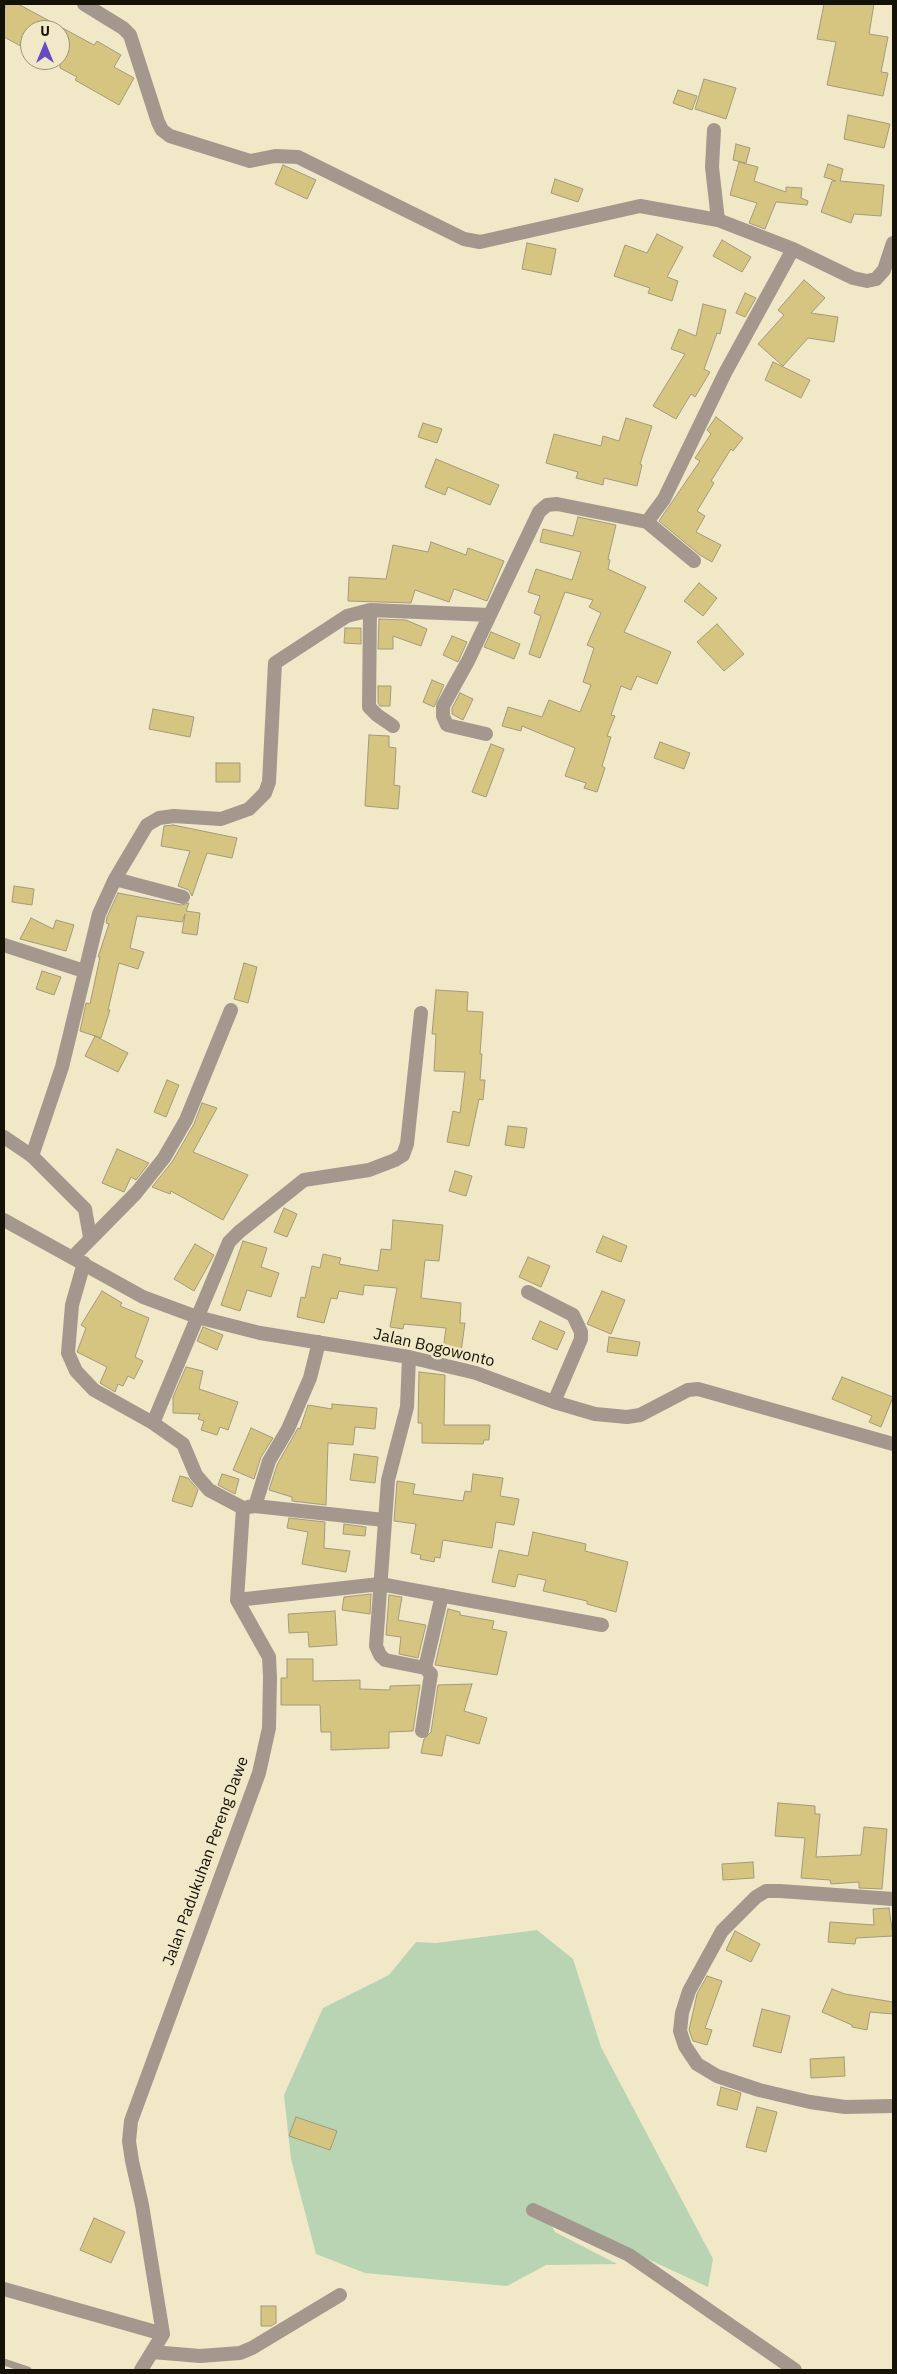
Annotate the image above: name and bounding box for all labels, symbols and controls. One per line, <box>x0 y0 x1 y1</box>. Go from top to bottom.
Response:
north arrow <box>20 20 70 70</box>
text: U <box>40 22 50 40</box>
street label: Jalan Bogowonto <box>371 1325 497 1371</box>
street label: Jalan Padukuhan Pereng Dawe <box>159 1754 253 1968</box>

